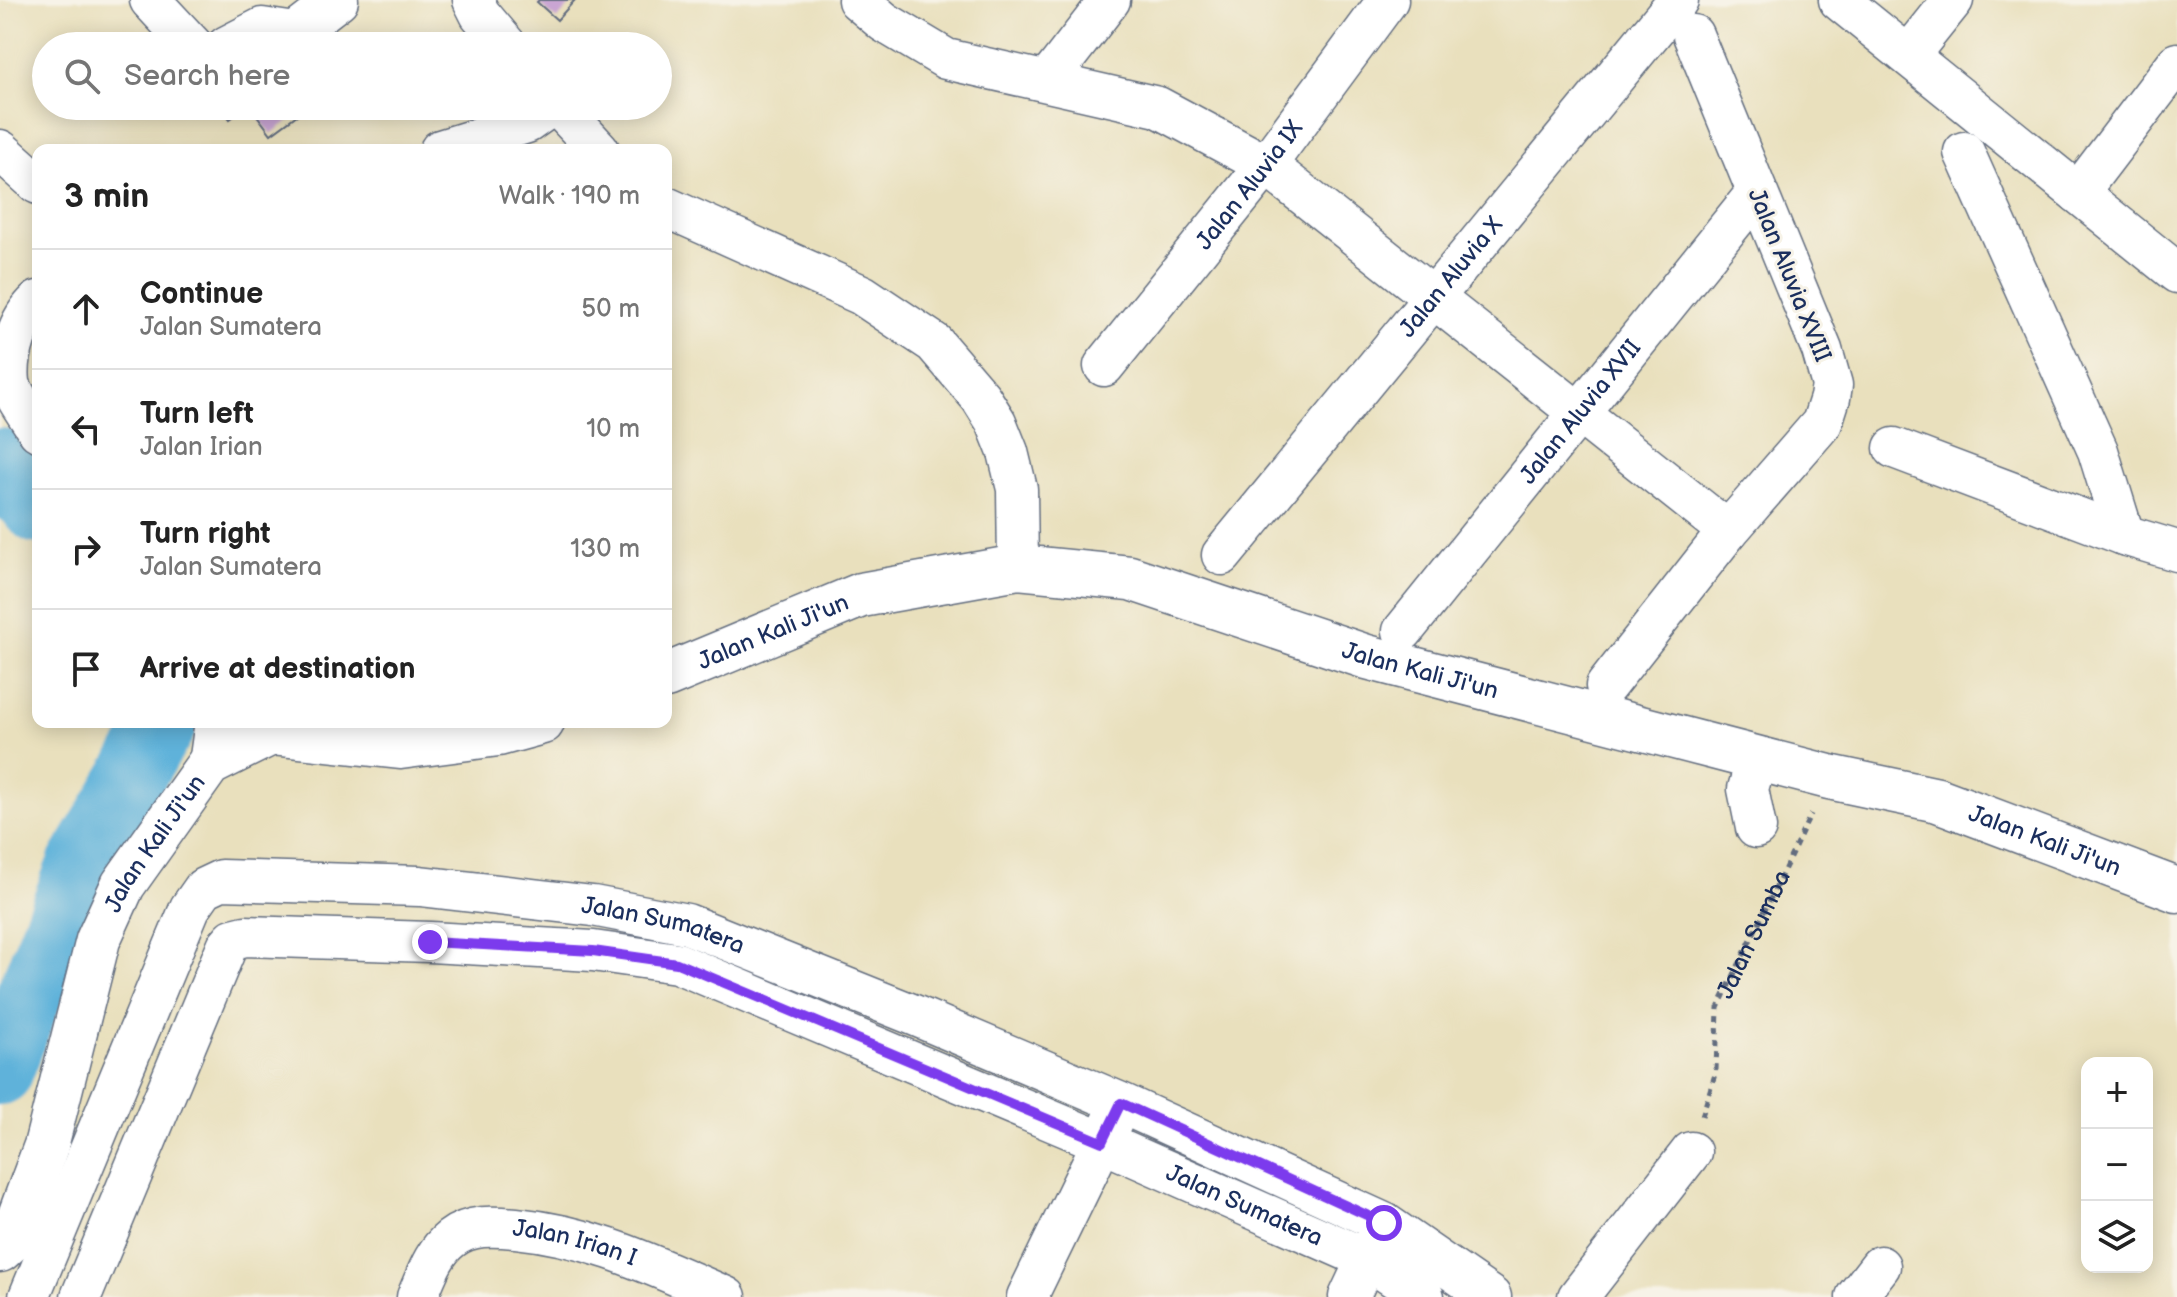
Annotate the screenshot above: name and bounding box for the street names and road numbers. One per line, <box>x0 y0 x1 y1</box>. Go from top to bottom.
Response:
street label: Jalan Aluvia IX <box>1190 115 1309 256</box>
street label: Jalan Aluvia XVIII <box>1742 184 1837 366</box>
street label: Jalan Aluvia X <box>1393 211 1509 343</box>
street label: Jalan Aluvia XVII <box>1514 334 1647 490</box>
street label: Jalan Kali Ji'un <box>694 588 853 676</box>
street label: Jalan Kali Ji'un <box>1338 636 1501 706</box>
street label: Jalan Kali Ji'un <box>99 769 212 917</box>
street label: Jalan Kali Ji'un <box>1965 799 2125 883</box>
street label: Jalan Sumba <box>1711 865 1797 1003</box>
street label: Jalan Sumatera <box>580 891 749 961</box>
street label: Jalan Sumatera <box>1162 1158 1327 1253</box>
street label: Jalan Irian I <box>511 1214 641 1272</box>

